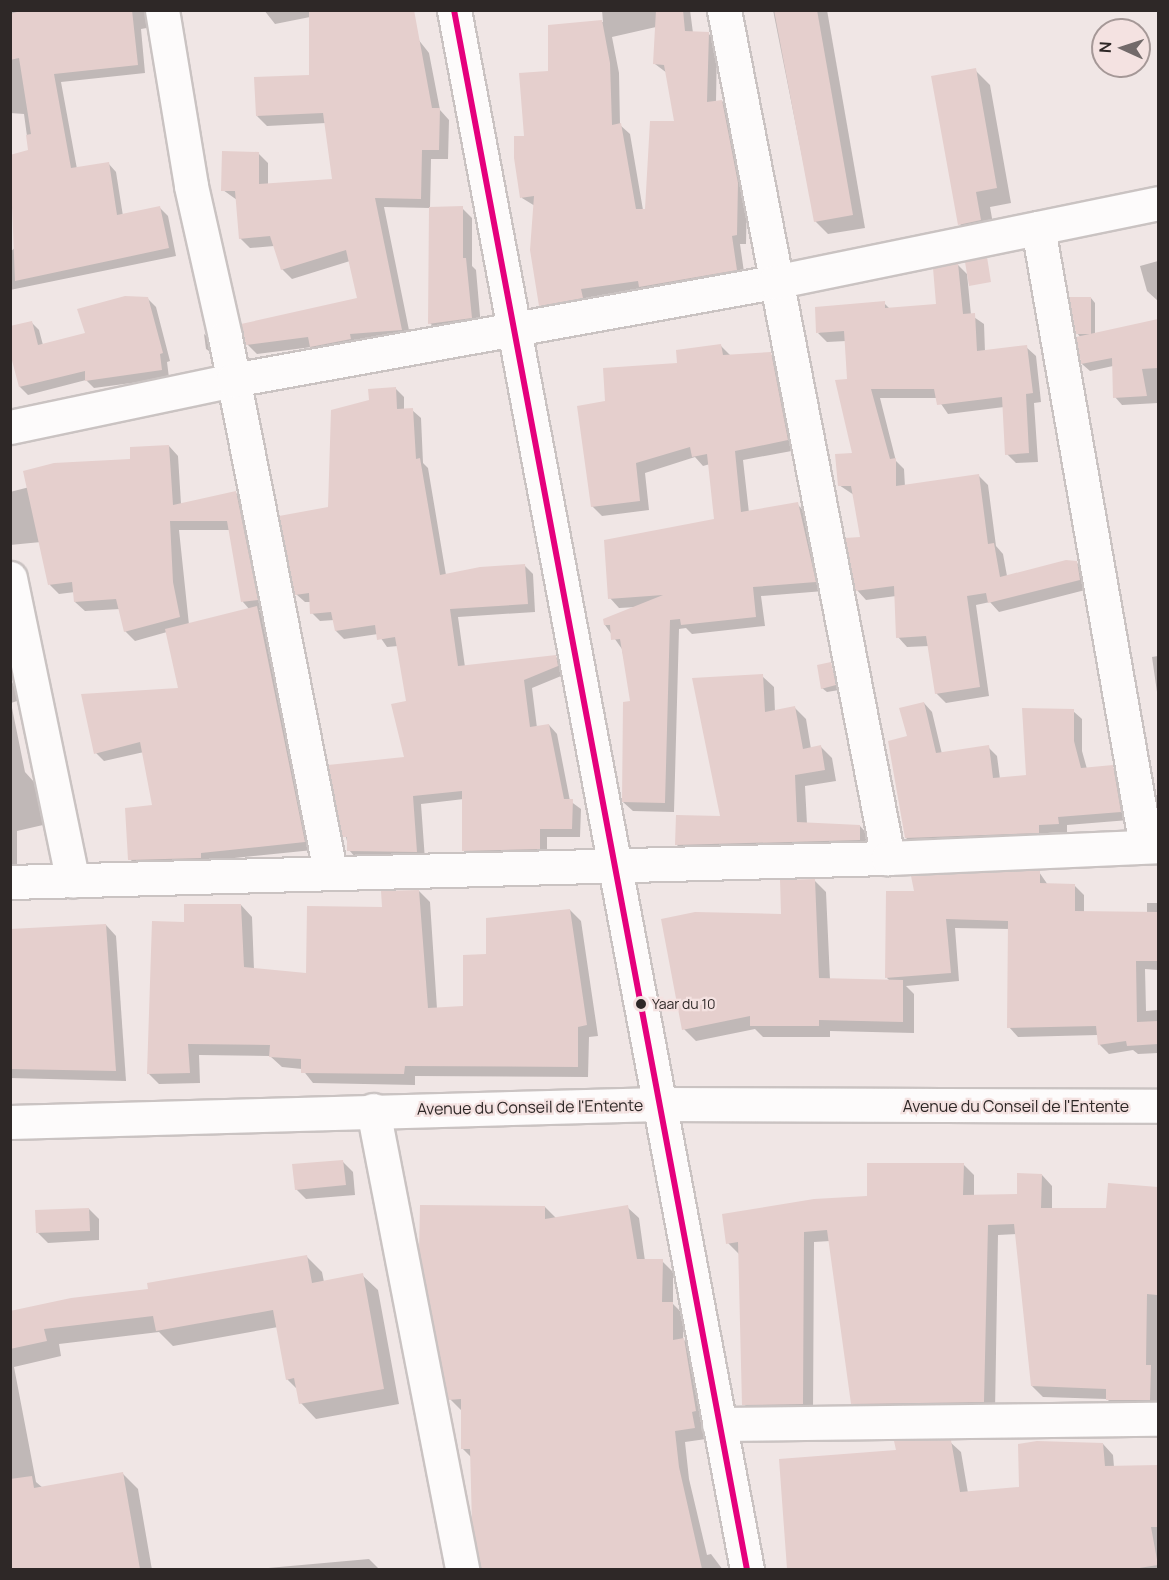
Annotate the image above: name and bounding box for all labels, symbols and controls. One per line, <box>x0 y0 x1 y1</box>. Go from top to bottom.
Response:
north arrow <box>1091 18 1151 78</box>
text: N <box>1094 41 1116 53</box>
place label: Yaar du 10 <box>652 996 715 1012</box>
marker: Yaar du 10 <box>635 998 647 1010</box>
street label: Avenue du Conseil de l'Entente <box>417 1095 643 1119</box>
street label: Avenue du Conseil de l'Entente <box>903 1096 1129 1116</box>

